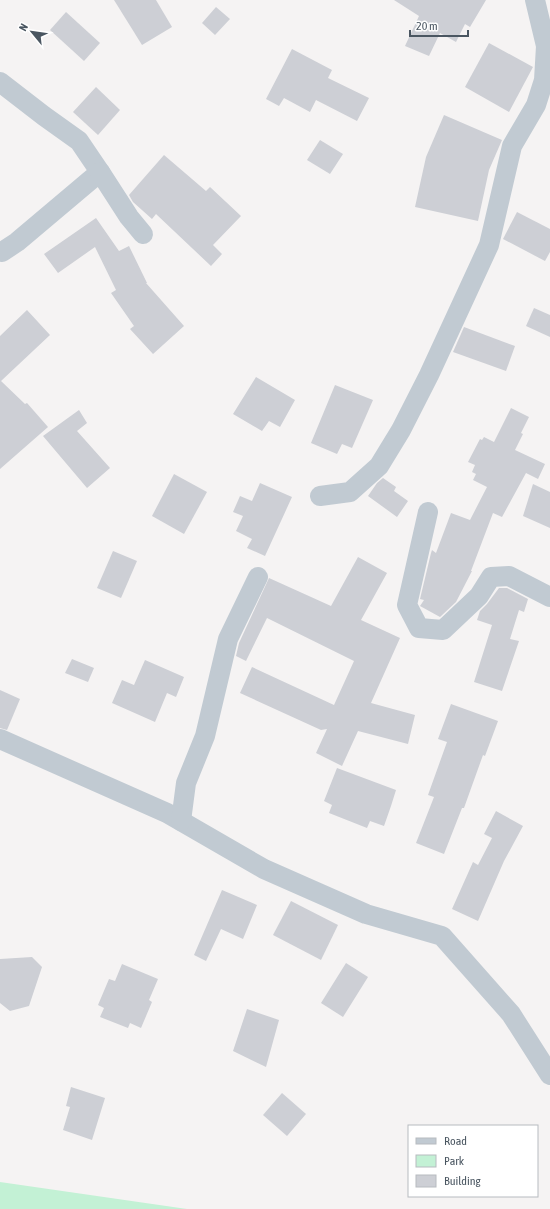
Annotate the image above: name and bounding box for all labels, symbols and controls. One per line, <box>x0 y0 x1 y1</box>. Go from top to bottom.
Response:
north arrow <box>12 12 52 52</box>
scale bar <box>410 12 468 38</box>
text: 20 m <box>416 19 438 33</box>
text: N <box>16 21 30 33</box>
legend <box>408 1125 538 1197</box>
text: Road <box>444 1134 467 1148</box>
text: Park <box>444 1154 465 1168</box>
text: Building <box>444 1174 482 1188</box>

